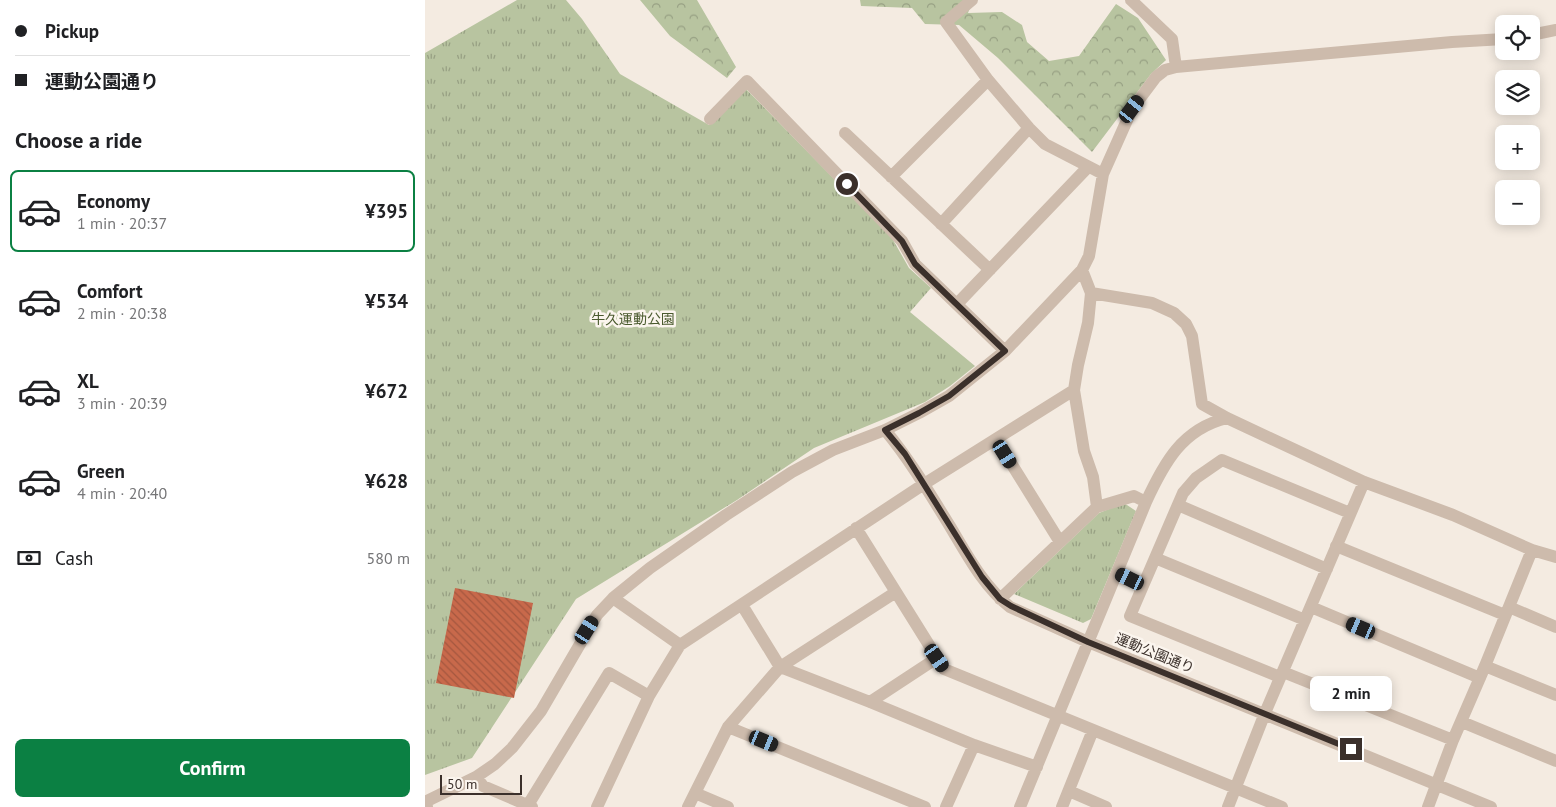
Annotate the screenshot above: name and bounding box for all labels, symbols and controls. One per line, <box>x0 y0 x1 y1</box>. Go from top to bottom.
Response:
map controls <box>1495 15 1540 225</box>
button: locate <box>1495 15 1540 60</box>
text: Pickup <box>45 19 99 43</box>
text: 運動公園通り <box>45 69 159 93</box>
button: layers <box>1495 70 1540 115</box>
car <box>1116 93 1147 125</box>
button: + <box>1495 125 1540 170</box>
text: Choose a ride <box>15 126 142 154</box>
route start <box>836 173 858 195</box>
button: − <box>1495 180 1540 225</box>
icon: car <box>17 189 62 234</box>
text: Economy <box>77 189 150 213</box>
text: ¥395 <box>365 199 408 223</box>
text: 1 min · 20:37 <box>77 213 167 233</box>
icon: car <box>17 279 62 324</box>
text: Comfort <box>77 279 143 303</box>
text: ¥534 <box>365 289 408 313</box>
text: 2 min · 20:38 <box>77 303 167 323</box>
park label: 牛久運動公園 <box>591 310 675 328</box>
icon: car <box>17 369 62 414</box>
text: XL <box>77 369 99 393</box>
text: ¥672 <box>365 379 408 403</box>
text: 3 min · 20:39 <box>77 393 167 413</box>
car <box>990 437 1019 471</box>
icon: car <box>17 459 62 504</box>
text: Green <box>77 459 125 483</box>
text: ¥628 <box>365 469 408 493</box>
text: 4 min · 20:40 <box>77 483 167 503</box>
icon: cash <box>15 544 43 572</box>
text: Cash <box>55 546 93 570</box>
text: 580 m <box>367 548 410 568</box>
car <box>1113 566 1146 592</box>
car <box>572 613 601 647</box>
car <box>1344 615 1377 641</box>
street label: 運動公園通り <box>1113 629 1197 677</box>
car <box>922 641 951 675</box>
callout: 2 min <box>1310 676 1392 712</box>
text: 2 min <box>1331 683 1371 703</box>
car <box>747 728 780 754</box>
route end <box>1340 738 1362 760</box>
button: Confirm <box>15 739 410 797</box>
scale bar <box>440 772 523 795</box>
text: 50 m <box>447 775 477 793</box>

